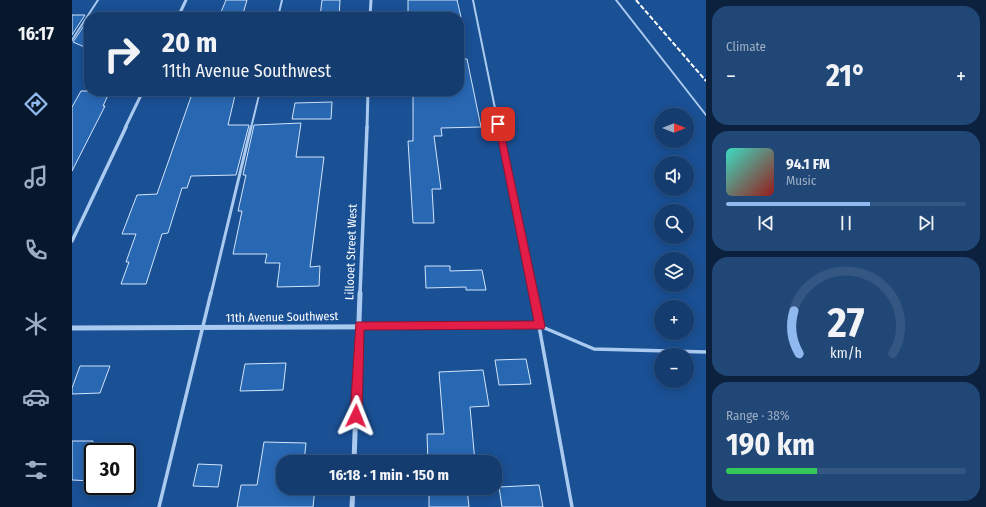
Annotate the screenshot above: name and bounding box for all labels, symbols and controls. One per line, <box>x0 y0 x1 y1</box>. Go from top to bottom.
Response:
text: 16:17 <box>18 23 54 45</box>
text: 20 m <box>162 26 217 59</box>
icon: right <box>96 28 148 80</box>
text: Climate <box>726 39 766 54</box>
text: 21° <box>826 58 866 94</box>
text: 11th Avenue Southwest <box>162 60 331 82</box>
text: − <box>726 63 736 90</box>
text: + <box>956 63 966 90</box>
icon: directions <box>22 90 50 118</box>
pin <box>481 107 515 141</box>
north arrow <box>654 108 694 148</box>
map controls <box>654 108 694 388</box>
icon: arrive <box>487 113 509 135</box>
text: 94.1 FM <box>786 155 830 173</box>
button: sound <box>654 156 694 196</box>
icon: music <box>22 163 50 191</box>
text: Music <box>786 173 816 188</box>
street label: Lillooet Street West <box>342 204 360 300</box>
button: search <box>654 204 694 244</box>
icon: previous <box>755 212 777 234</box>
icon: pause <box>835 212 857 234</box>
icon: next <box>915 212 937 234</box>
icon: phone <box>22 236 50 264</box>
button: layers <box>654 252 694 292</box>
text: 27 <box>827 298 865 348</box>
button: + <box>654 300 694 340</box>
street label: 11th Avenue Southwest <box>226 309 339 325</box>
icon: climate <box>22 310 50 338</box>
text: km/h <box>830 345 862 362</box>
button: − <box>654 348 694 388</box>
icon: car <box>22 383 50 411</box>
position arrow <box>335 395 377 437</box>
text: Range · 38% <box>726 408 789 423</box>
text: 190 km <box>726 427 815 463</box>
speed limit sign: 30 <box>84 443 136 495</box>
icon: filters <box>22 456 50 484</box>
text: 16:18 · 1 min · 150 m <box>329 466 449 484</box>

